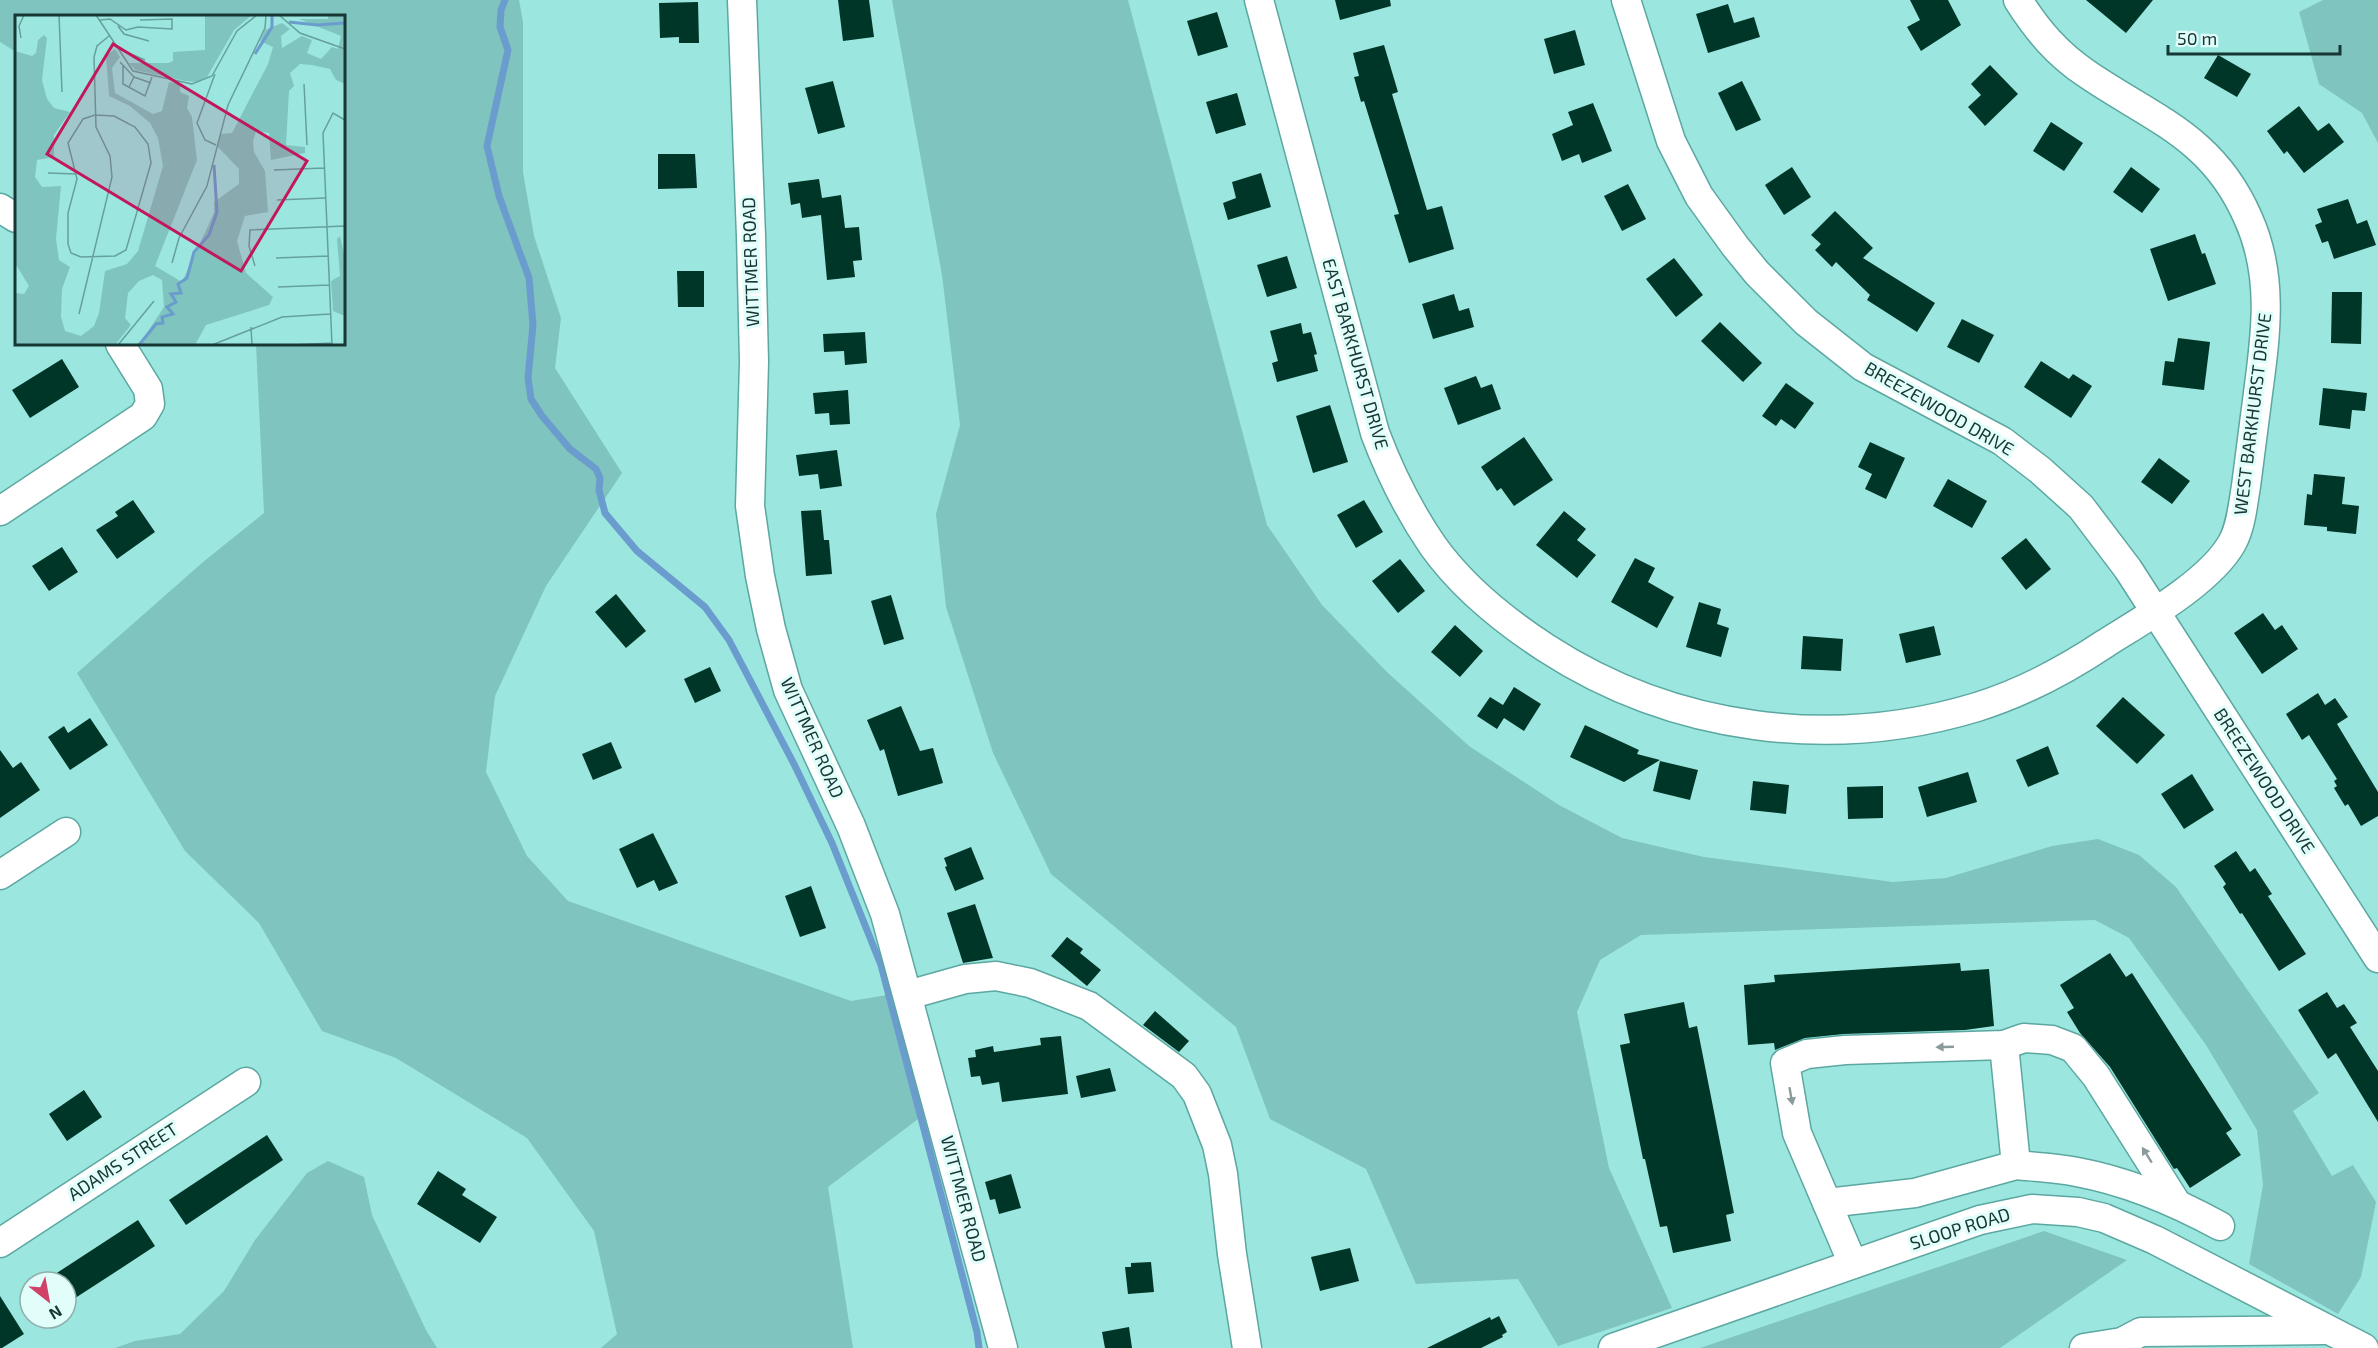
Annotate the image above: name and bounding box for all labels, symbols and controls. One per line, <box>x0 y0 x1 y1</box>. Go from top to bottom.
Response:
inset map <box>15 15 345 345</box>
scale bar <box>2168 18 2340 56</box>
text: 50 m <box>2177 27 2217 49</box>
street label: WITTMER ROAD <box>737 197 763 327</box>
street label: EAST BARKHURST DRIVE <box>1318 256 1394 452</box>
street label: WEST BARKHURST DRIVE <box>2229 312 2275 516</box>
street label: BREEZEWOOD DRIVE <box>1861 356 2018 460</box>
street label: WITTMER ROAD <box>776 674 849 801</box>
street label: BREEZEWOOD DRIVE <box>2210 704 2320 857</box>
one-way arrow <box>1936 1043 1955 1052</box>
one-way arrow <box>1787 1086 1796 1105</box>
street label: ADAMS STREET <box>63 1117 182 1205</box>
street label: WITTMER ROAD <box>937 1133 991 1264</box>
one-way arrow <box>2141 1147 2152 1163</box>
street label: SLOOP ROAD <box>1907 1202 2012 1254</box>
north arrow <box>18 1270 78 1330</box>
text: N <box>46 1302 66 1324</box>

